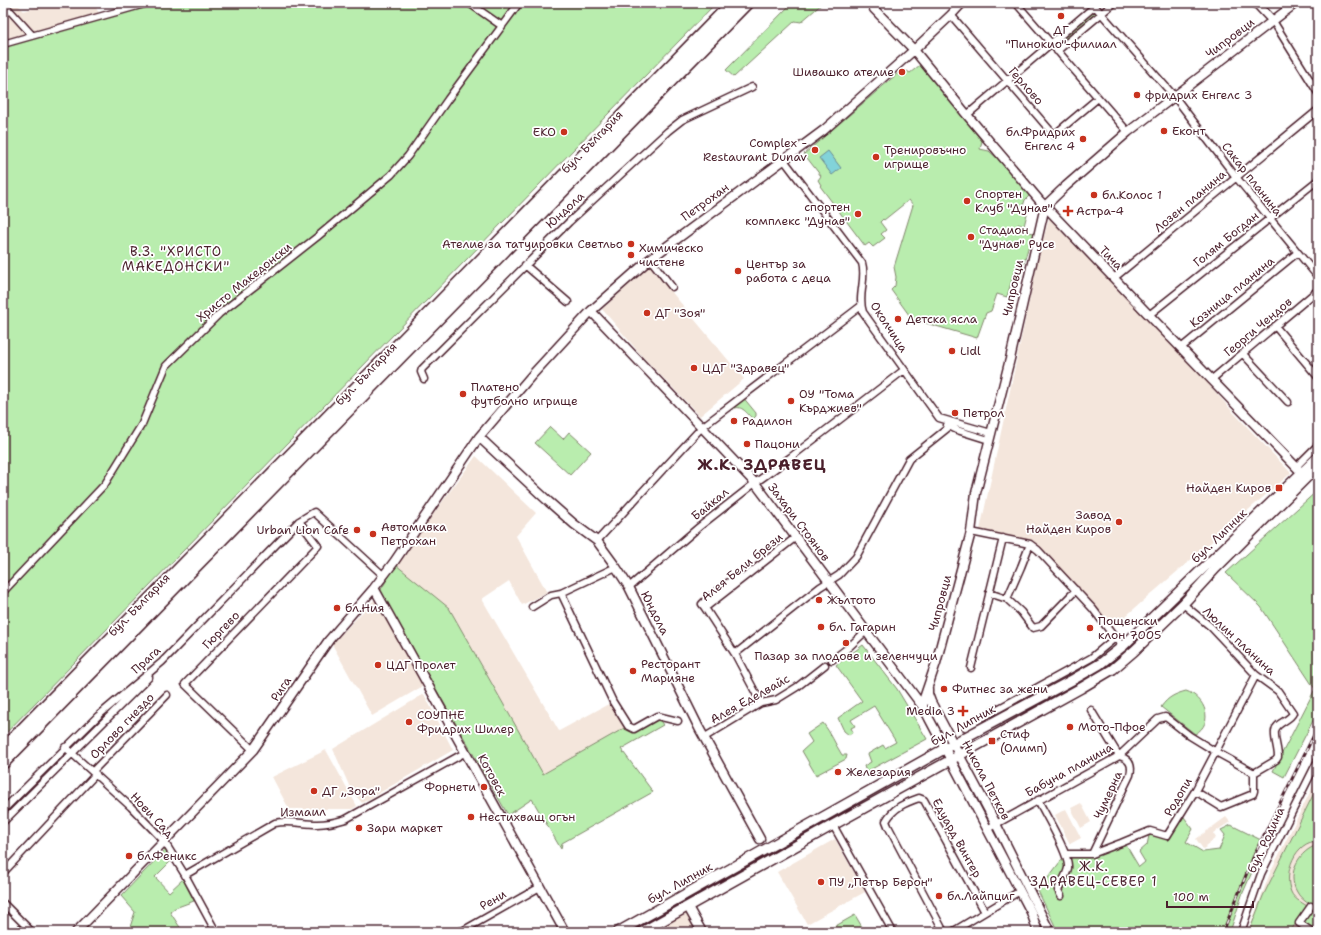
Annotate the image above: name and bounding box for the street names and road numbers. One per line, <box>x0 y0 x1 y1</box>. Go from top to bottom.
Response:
street label: Чипровци <box>1202 14 1258 62</box>
street label: Герлово <box>1005 64 1047 108</box>
street label: бул. България <box>558 107 626 177</box>
street label: Сакар планина <box>1218 139 1286 220</box>
street label: Лозен планина <box>1151 166 1230 236</box>
street label: Петрохан <box>678 179 732 225</box>
street label: Юндола <box>542 188 588 232</box>
street label: Голям Богдан <box>1190 208 1262 270</box>
street label: Христо Македонски <box>193 239 295 325</box>
street label: Тича <box>1096 242 1127 274</box>
street label: Козница планина <box>1186 253 1278 331</box>
street label: Чипровци <box>999 258 1027 318</box>
street label: Георги Чендов <box>1221 294 1295 360</box>
street label: Околчица <box>867 299 912 356</box>
street label: бул. България <box>332 339 400 409</box>
street label: Захари Стоянов <box>764 480 834 564</box>
street label: Байкал <box>688 484 732 524</box>
street label: бул. Липник <box>1188 505 1251 567</box>
street label: Алея Бели брези <box>698 529 786 605</box>
street label: бул. България <box>105 570 173 640</box>
street label: Чипровци <box>925 573 955 633</box>
street label: Юндола <box>637 588 673 638</box>
street label: Люлин планина <box>1199 603 1279 679</box>
street label: Гюргево <box>199 608 243 652</box>
street label: Прага <box>128 642 164 677</box>
street label: Алея Еделвайс <box>707 671 793 727</box>
street label: Рига <box>267 673 295 704</box>
street label: Орлово гнездо <box>86 689 158 763</box>
street label: бул. Липник <box>928 700 999 749</box>
street label: Никола Петков <box>958 737 1014 823</box>
street label: Бабуна планина <box>1022 739 1116 801</box>
street label: Котовск <box>474 751 510 799</box>
street label: Чумерна <box>1090 768 1126 822</box>
street label: Родопи <box>1160 775 1196 819</box>
street label: Нови Сад <box>127 789 177 842</box>
street label: Едуард Винтер <box>929 796 986 881</box>
street label: Измаил <box>280 804 326 820</box>
street label: бул. Родина <box>1244 804 1289 876</box>
street label: бул. Липник <box>645 858 716 907</box>
street label: Рени <box>477 886 509 914</box>

